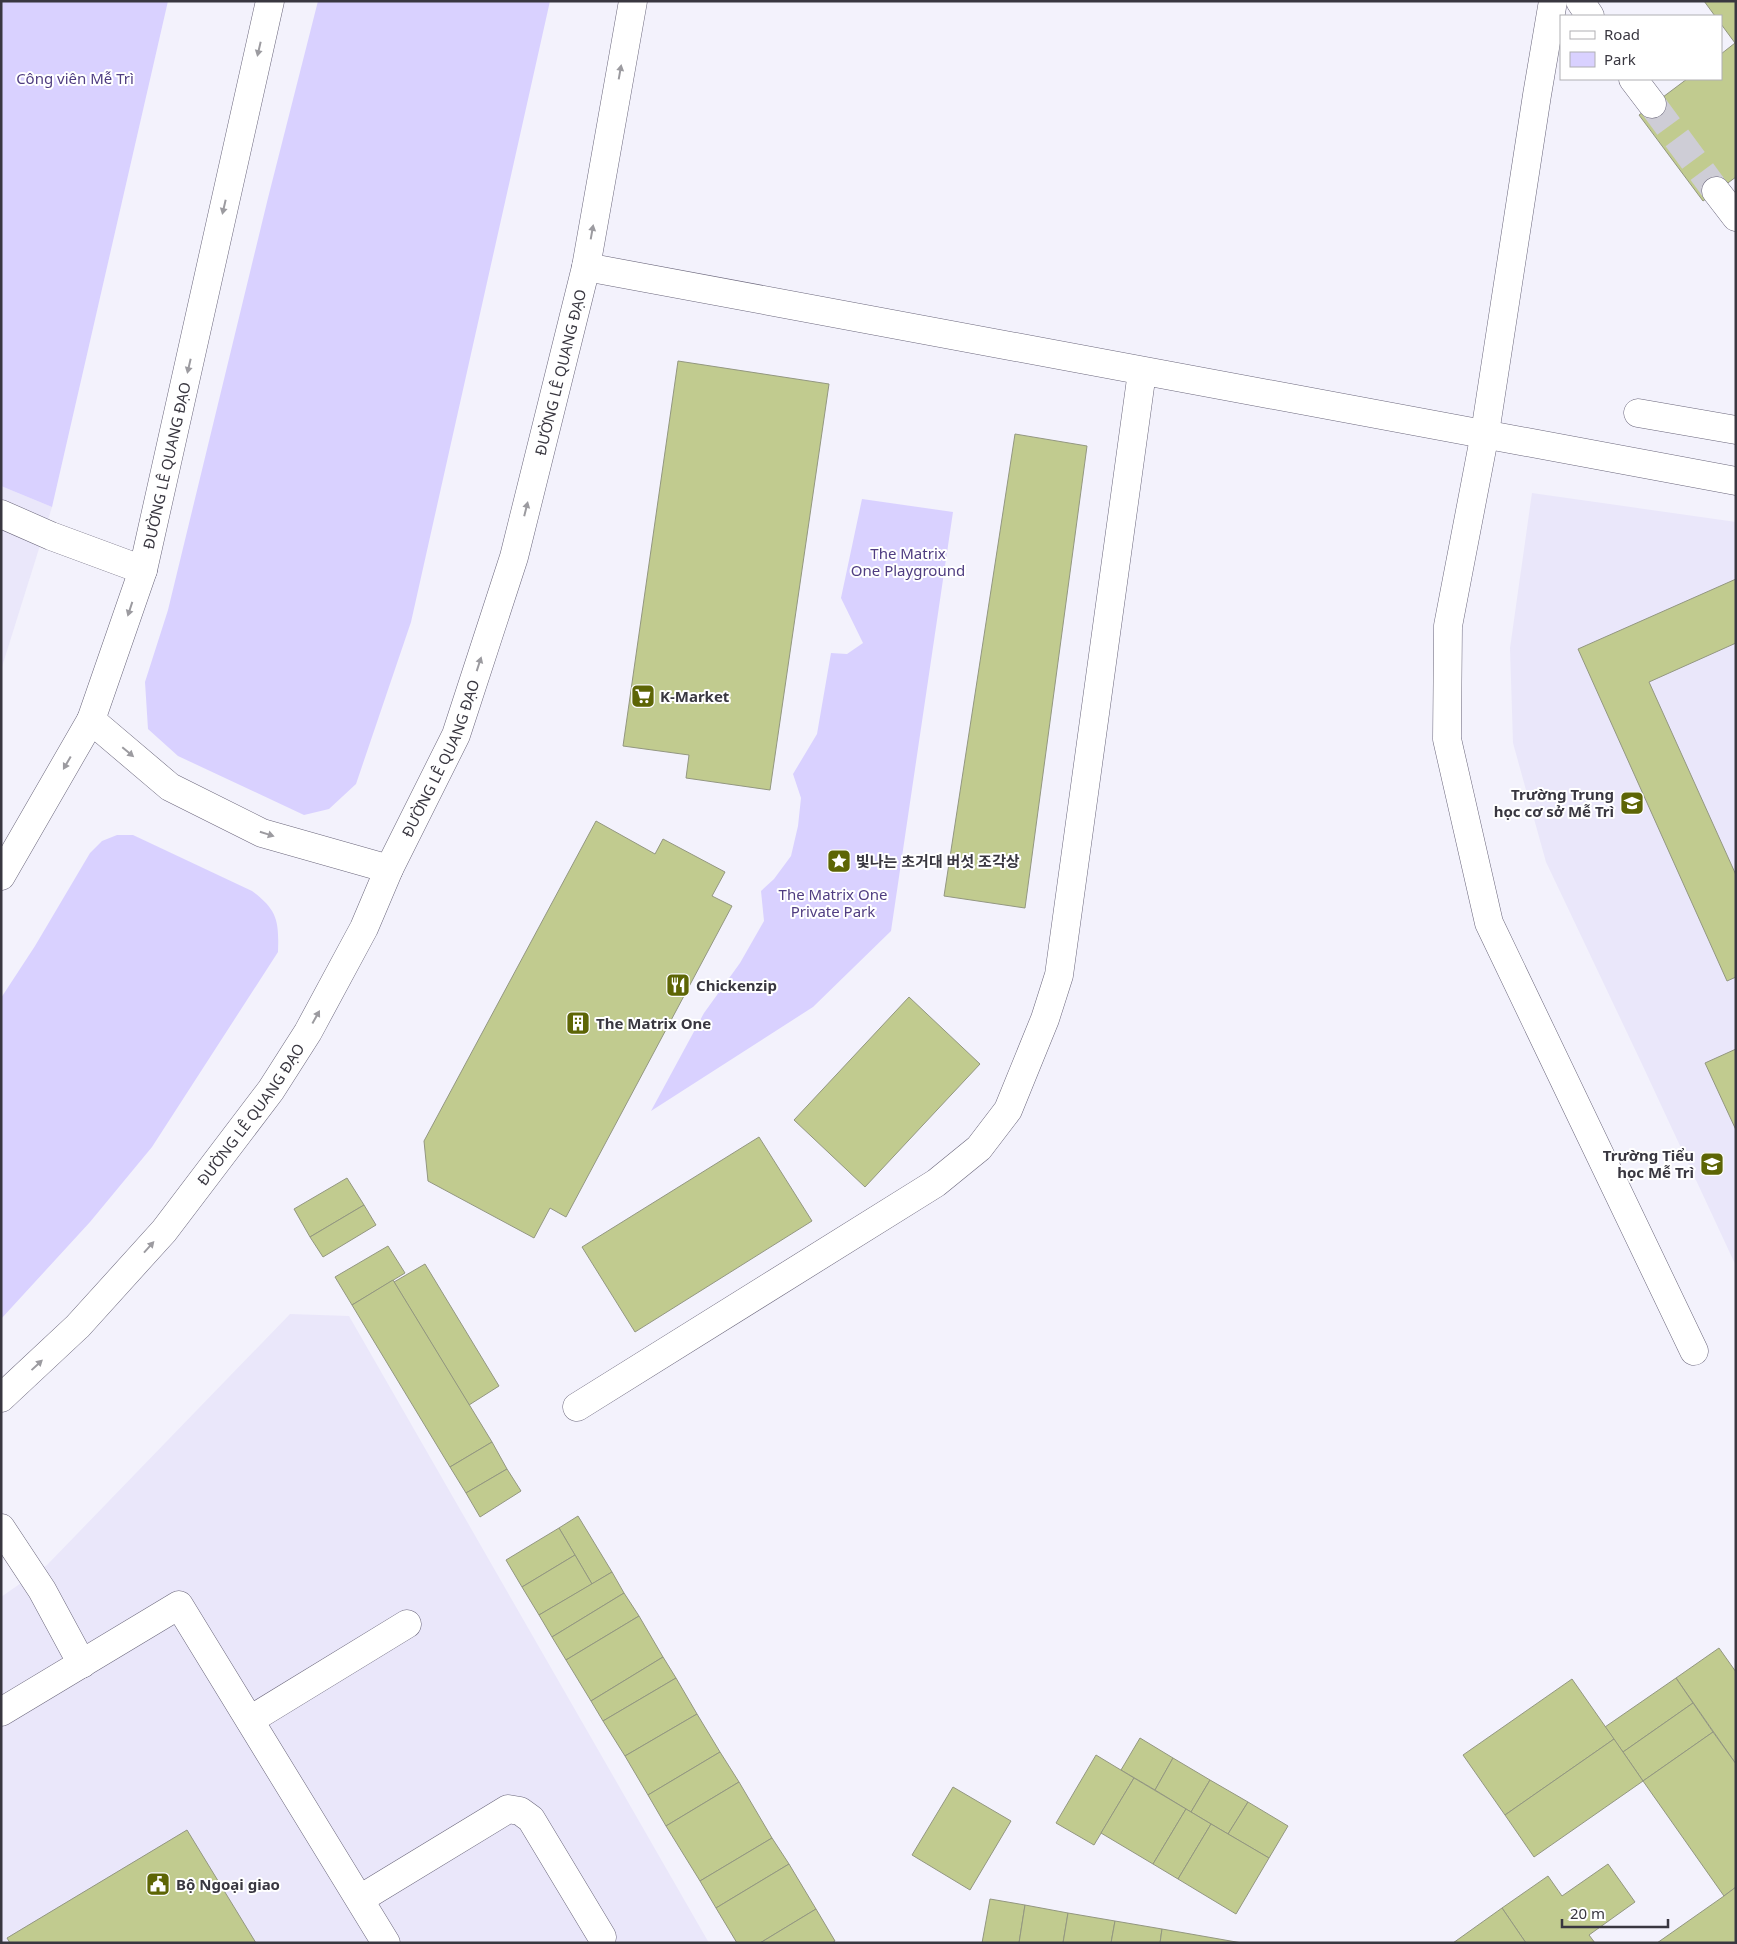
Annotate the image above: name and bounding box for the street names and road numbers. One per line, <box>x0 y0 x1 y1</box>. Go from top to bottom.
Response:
street label: ĐƯỜNG LÊ QUANG ĐẠO <box>530 287 590 457</box>
street label: ĐƯỜNG LÊ QUANG ĐẠO <box>138 380 195 551</box>
street label: ĐƯỜNG LÊ QUANG ĐẠO <box>397 677 483 840</box>
street label: ĐƯỜNG LÊ QUANG ĐẠO <box>192 1039 308 1189</box>

